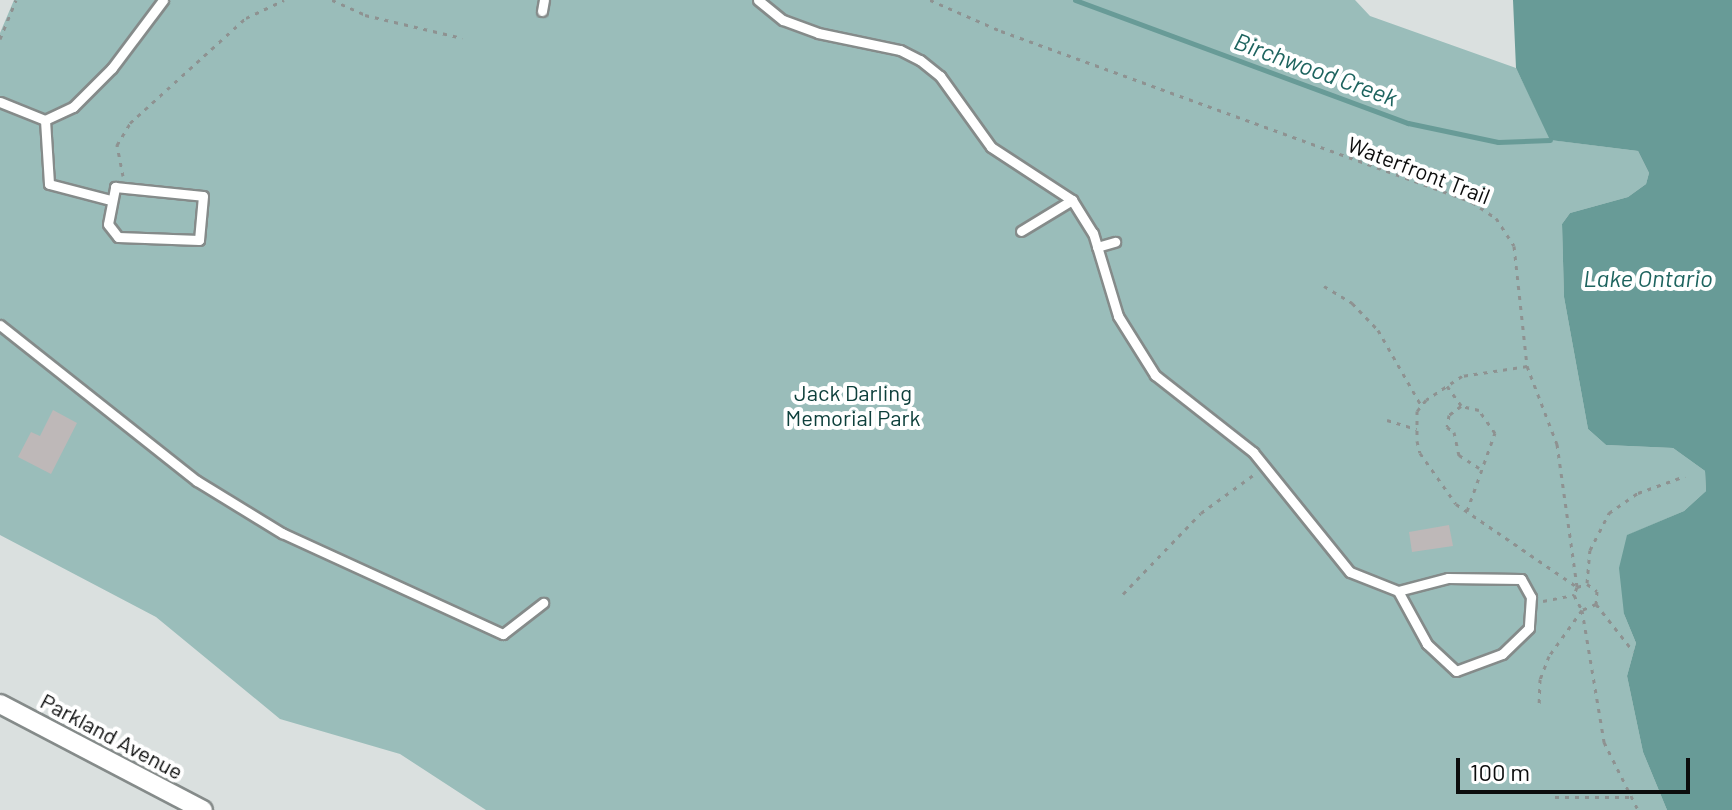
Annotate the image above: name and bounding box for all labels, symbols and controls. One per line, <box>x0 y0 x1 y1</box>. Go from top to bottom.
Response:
water label: Birchwood Creek <box>1231 26 1401 112</box>
street label: Waterfront Trail <box>1344 131 1494 209</box>
water label: Lake Ontario <box>1583 264 1713 292</box>
park label: Jack Darling Memorial Park <box>785 379 921 430</box>
street label: Parkland Avenue <box>36 687 188 785</box>
scale bar <box>1460 742 1694 792</box>
text: 100 m <box>1470 757 1530 786</box>

